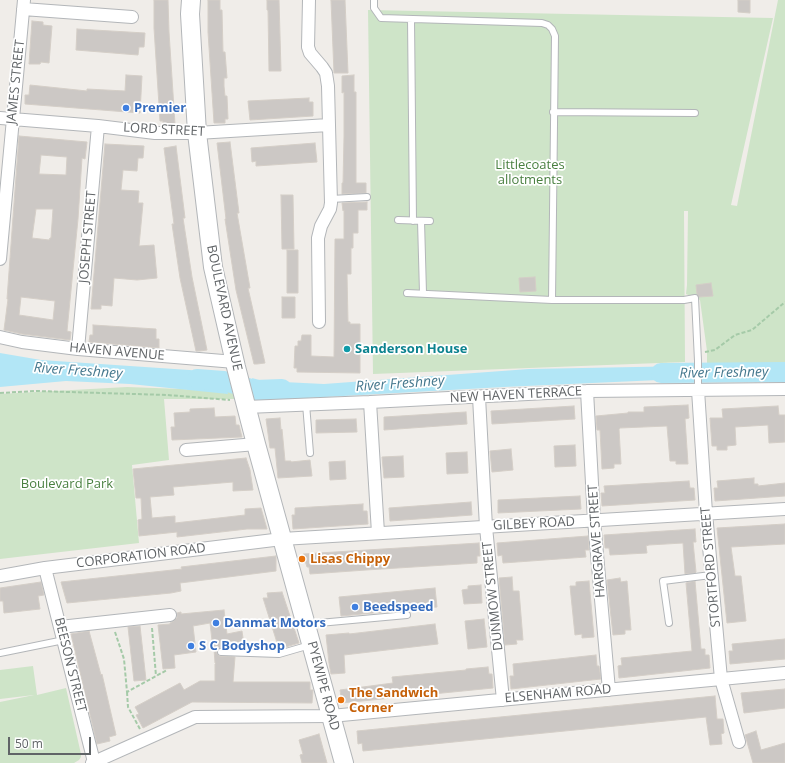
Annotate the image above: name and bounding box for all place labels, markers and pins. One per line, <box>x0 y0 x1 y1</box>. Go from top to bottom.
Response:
place label: Premier <box>134 100 186 116</box>
marker: Premier <box>121 103 131 113</box>
place label: Sanderson House <box>355 341 467 357</box>
marker: Sanderson House <box>342 344 352 354</box>
place label: Lisas Chippy <box>310 551 390 567</box>
marker: Lisas Chippy <box>297 554 307 564</box>
place label: Beedspeed <box>363 599 434 615</box>
marker: Beedspeed <box>350 602 360 612</box>
place label: Danmat Motors <box>224 615 326 631</box>
marker: Danmat Motors <box>211 618 221 628</box>
place label: S C Bodyshop <box>199 638 285 654</box>
marker: S C Bodyshop <box>186 641 196 651</box>
place label: The Sandwich Corner <box>349 685 438 716</box>
marker: The Sandwich Corner <box>336 695 346 705</box>

